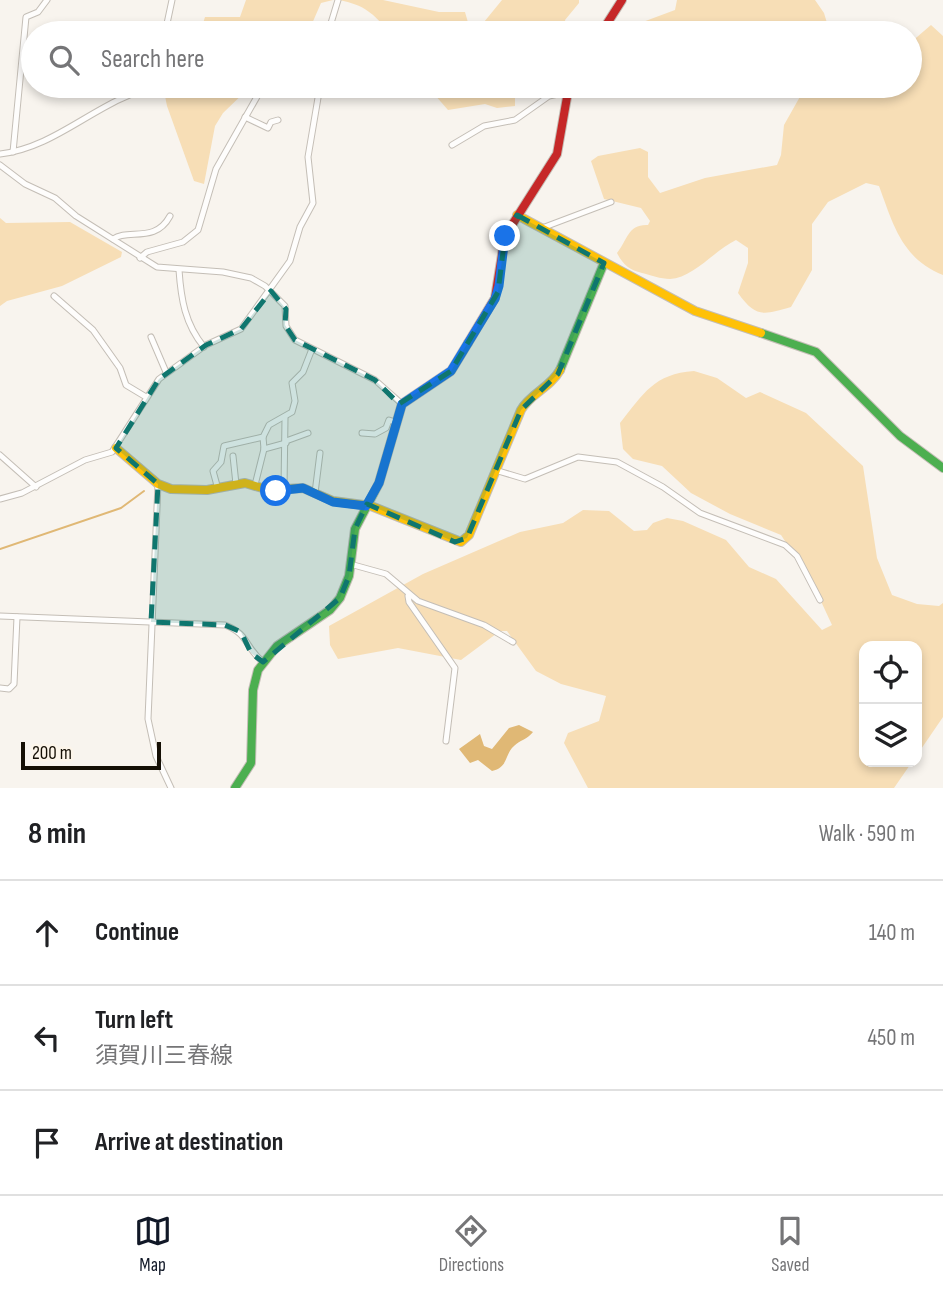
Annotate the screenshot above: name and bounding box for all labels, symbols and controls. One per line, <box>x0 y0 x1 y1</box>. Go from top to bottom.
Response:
search box <box>21 21 922 98</box>
icon: search <box>45 41 83 79</box>
text: Search here <box>101 44 204 75</box>
route end <box>489 220 520 251</box>
route start <box>260 475 291 506</box>
map controls <box>859 641 922 767</box>
button: locate <box>859 641 922 704</box>
button: layers <box>859 704 922 767</box>
scale bar <box>21 739 161 771</box>
text: 200 m <box>32 742 72 765</box>
text: 8 min <box>28 816 86 852</box>
text: Walk · 590 m <box>819 820 915 848</box>
icon: ahead <box>28 914 66 952</box>
text: Continue <box>95 917 179 948</box>
text: 140 m <box>869 919 915 947</box>
text: Turn left <box>95 1005 173 1036</box>
icon: left <box>28 1019 66 1057</box>
text: 450 m <box>867 1024 915 1052</box>
text: 須賀川三春線 <box>95 1042 233 1070</box>
icon: arrive <box>28 1124 66 1162</box>
text: Arrive at destination <box>95 1127 283 1158</box>
tab: Map <box>134 1212 172 1277</box>
tab: Directions <box>439 1212 504 1277</box>
tab: Saved <box>771 1212 809 1277</box>

